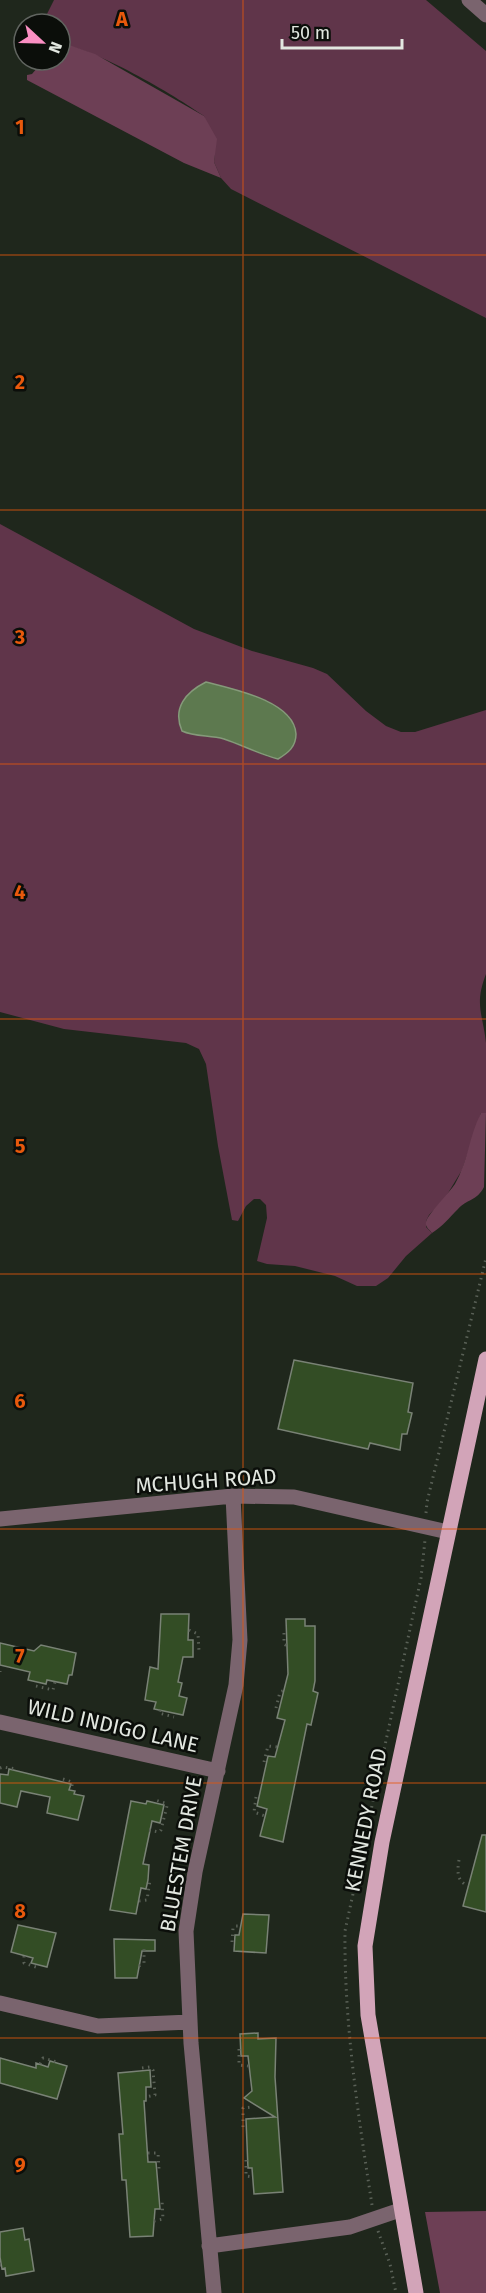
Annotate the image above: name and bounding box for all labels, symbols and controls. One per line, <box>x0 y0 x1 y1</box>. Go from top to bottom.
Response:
text: A <box>115 7 129 31</box>
north arrow <box>12 12 72 72</box>
scale bar <box>282 12 402 50</box>
text: 50 m <box>291 22 330 44</box>
text: N <box>45 39 66 56</box>
text: 1 <box>15 115 25 139</box>
text: 2 <box>15 370 25 394</box>
text: 3 <box>14 625 25 649</box>
text: 4 <box>14 880 26 904</box>
text: 5 <box>15 1134 26 1158</box>
text: 6 <box>14 1389 26 1413</box>
street label: MCHUGH ROAD <box>134 1463 278 1499</box>
text: 7 <box>15 1644 25 1668</box>
street label: WILD INDIGO LANE <box>25 1694 201 1758</box>
street label: KENNEDY ROAD <box>339 1746 393 1894</box>
street label: BLUESTEM DRIVE <box>154 1774 208 1934</box>
text: 8 <box>14 1899 26 1923</box>
text: 9 <box>14 2153 26 2177</box>

